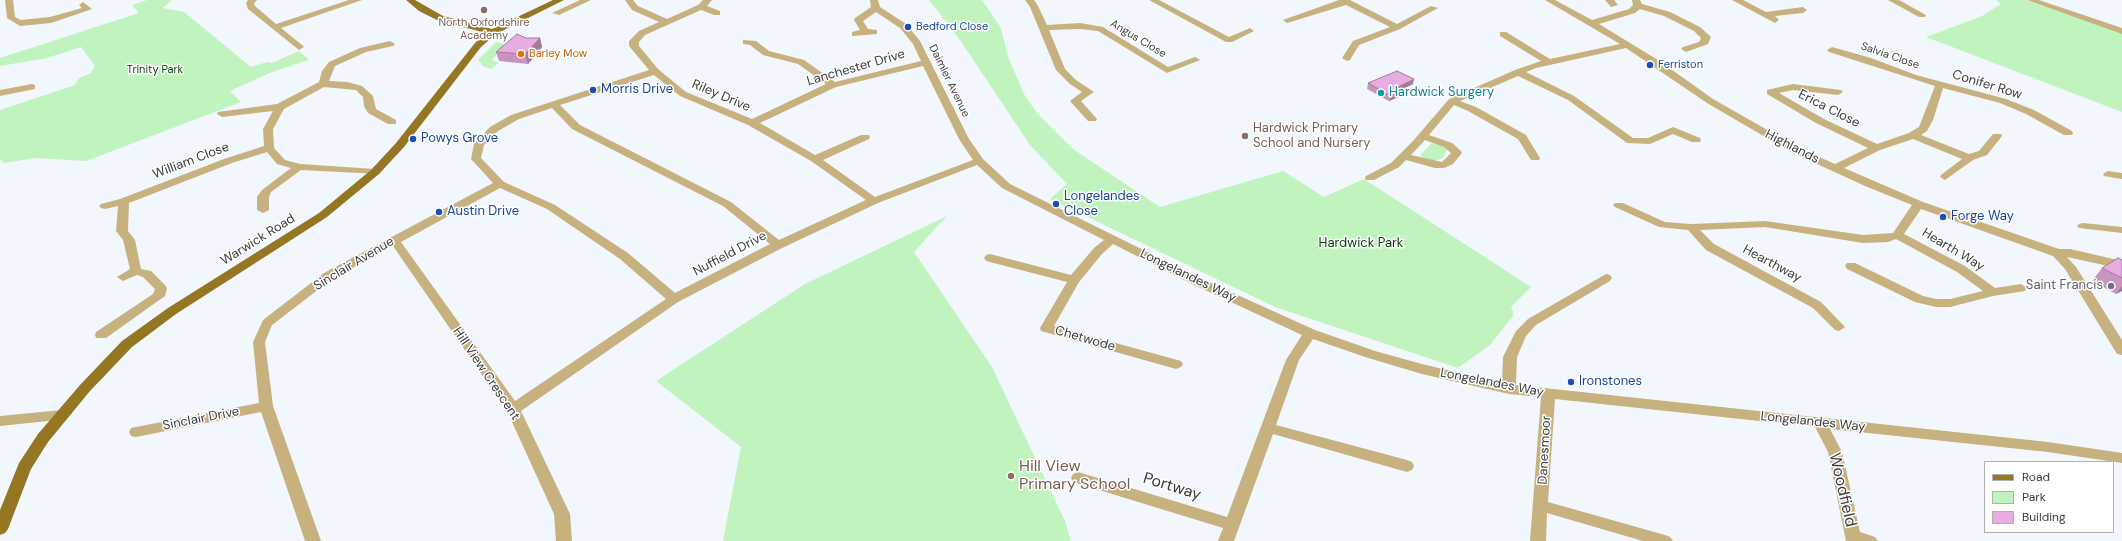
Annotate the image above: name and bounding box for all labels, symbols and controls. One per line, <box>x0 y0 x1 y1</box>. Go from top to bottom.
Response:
marker: North Oxfordshire Academy <box>479 5 489 15</box>
place label: North Oxfordshire Academy <box>438 16 530 42</box>
street label: Angus Close <box>1108 17 1168 61</box>
place label: Bedford Close <box>916 20 988 34</box>
marker: Bedford Close <box>903 22 913 32</box>
street label: Salvia Close <box>1859 40 1921 72</box>
street label: Daimler Avenue <box>926 43 972 119</box>
place label: Barley Mow <box>529 47 587 61</box>
street label: Lanchester Drive <box>805 47 907 89</box>
marker: Barley Mow <box>516 49 526 59</box>
place label: Ferriston <box>1658 58 1703 72</box>
marker: Ferriston <box>1645 60 1655 70</box>
park label: Trinity Park <box>127 63 183 77</box>
street label: Conifer Row <box>1950 67 2024 103</box>
street label: Riley Drive <box>689 77 753 115</box>
place label: Morris Drive <box>601 82 673 98</box>
marker: Morris Drive <box>588 85 598 95</box>
place label: Hardwick Surgery <box>1389 85 1494 101</box>
street label: Erica Close <box>1796 87 1862 131</box>
marker: Hardwick Surgery <box>1376 88 1386 98</box>
place label: Hardwick Primary School and Nursery <box>1253 121 1371 152</box>
street label: Highlands <box>1762 127 1822 167</box>
place label: Powys Grove <box>421 131 498 147</box>
marker: Hardwick Primary School and Nursery <box>1240 131 1250 141</box>
marker: Powys Grove <box>408 134 418 144</box>
street label: William Close <box>151 139 231 183</box>
place label: Longelandes Close <box>1064 189 1140 220</box>
marker: Longelandes Close <box>1051 199 1061 209</box>
place label: Austin Drive <box>447 204 519 220</box>
marker: Austin Drive <box>434 207 444 217</box>
place label: Forge Way <box>1951 209 2014 225</box>
street label: Warwick Road <box>218 211 298 269</box>
marker: Forge Way <box>1938 212 1948 222</box>
street label: Hearth Way <box>1919 225 1987 275</box>
street label: Nuffield Drive <box>691 228 769 280</box>
street label: Sinclair Avenue <box>311 234 397 294</box>
park label: Hardwick Park <box>1319 236 1403 252</box>
street label: Hearthway <box>1740 242 1804 286</box>
street label: Longelandes Way <box>1137 246 1239 306</box>
place label: Saint Francis <box>2026 278 2103 294</box>
marker: Saint Francis <box>2106 281 2116 291</box>
street label: Chetwode <box>1053 323 1117 355</box>
street label: Hill View Crescent <box>449 325 523 423</box>
street label: Longelandes Way <box>1439 365 1545 401</box>
place label: Ironstones <box>1579 374 1642 390</box>
marker: Ironstones <box>1566 377 1576 387</box>
street label: Sinclair Drive <box>161 404 241 434</box>
street label: Longelandes Way <box>1760 409 1866 435</box>
street label: Danesmoor <box>1535 415 1555 485</box>
street label: Woodfield <box>1824 451 1860 529</box>
place label: Hill View Primary School <box>1019 457 1130 495</box>
legend <box>1984 461 2114 533</box>
street label: Portway <box>1141 469 1203 505</box>
text: Road <box>2022 469 2050 485</box>
marker: Hill View Primary School <box>1006 471 1016 481</box>
text: Park <box>2022 489 2046 505</box>
text: Building <box>2022 509 2066 525</box>

